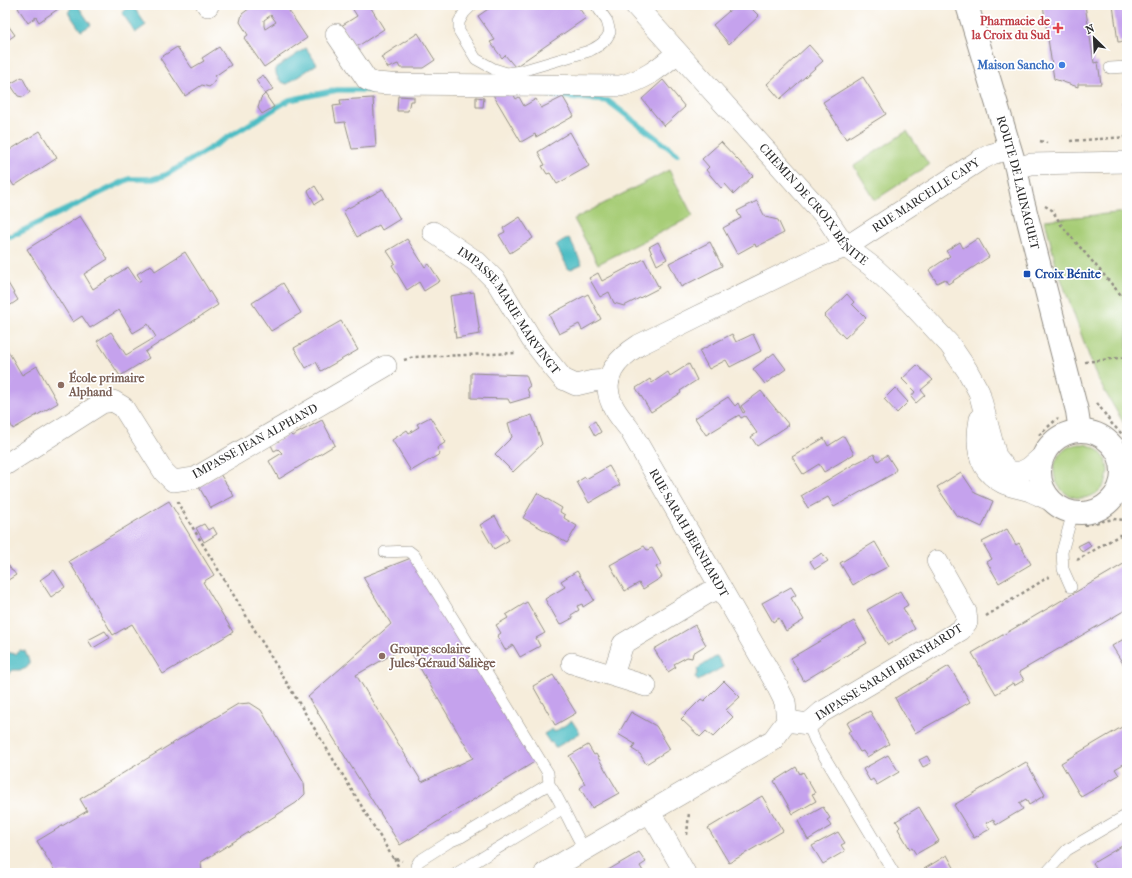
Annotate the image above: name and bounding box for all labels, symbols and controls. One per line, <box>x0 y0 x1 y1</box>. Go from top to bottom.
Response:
place label: Pharmacie de la Croix du Sud <box>971 14 1050 42</box>
north arrow <box>1074 18 1114 58</box>
text: N <box>1084 21 1097 37</box>
marker: Pharmacie de la Croix du Sud <box>1053 23 1063 33</box>
place label: Maison Sancho <box>976 58 1054 72</box>
marker: Maison Sancho <box>1057 60 1067 70</box>
street label: ROUTE DE LAUNAGUET <box>994 114 1042 252</box>
street label: CHEMIN DE CROIX BÉNITE <box>756 141 871 268</box>
street label: RUE MARCELLE CAPY <box>869 155 983 235</box>
street label: IMPASSE MARIE MARVINGT <box>455 244 564 378</box>
place label: Croix Bénite <box>1035 267 1101 281</box>
marker: Croix Bénite <box>1022 269 1032 279</box>
place label: École primaire Alphand <box>68 370 145 400</box>
marker: École primaire Alphand <box>56 380 66 390</box>
street label: IMPASSE JEAN ALPHAND <box>190 401 320 481</box>
street label: RUE SARAH BERNHARDT <box>646 466 732 601</box>
street label: IMPASSE SARAH BERNHARDT <box>813 620 966 723</box>
place label: Groupe scolaire Jules-Géraud Saliège <box>388 642 496 671</box>
marker: Groupe scolaire Jules-Géraud Saliège <box>377 651 387 661</box>

